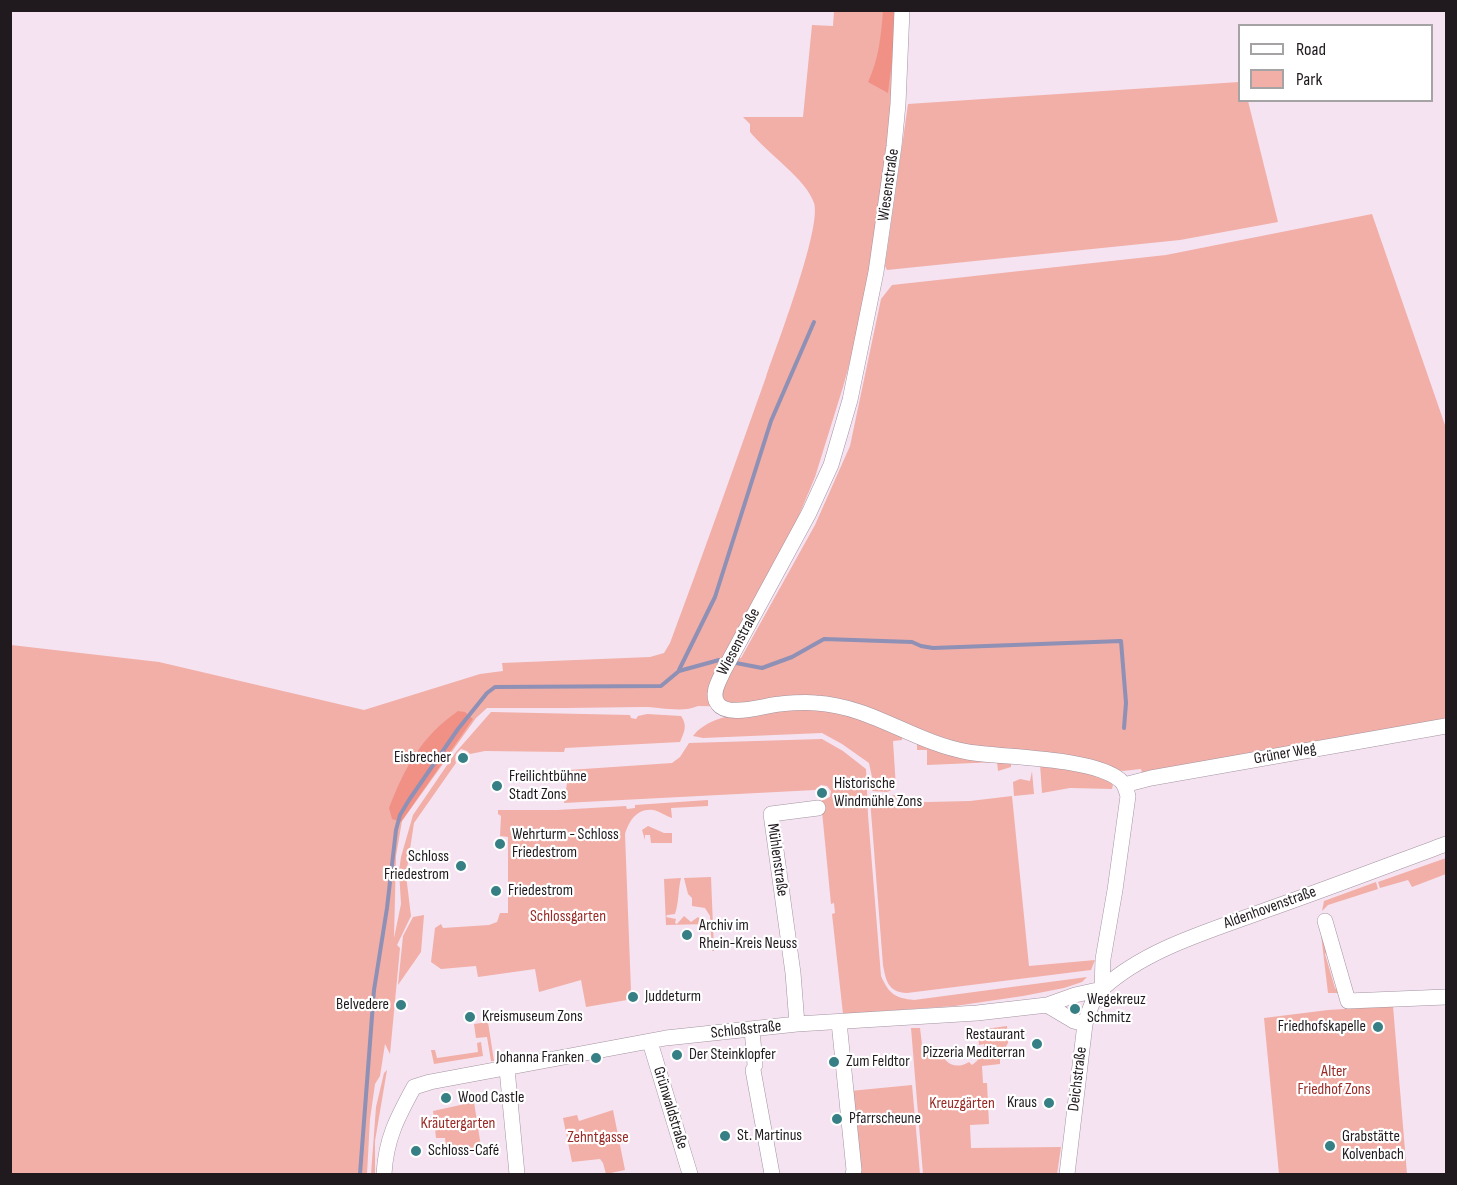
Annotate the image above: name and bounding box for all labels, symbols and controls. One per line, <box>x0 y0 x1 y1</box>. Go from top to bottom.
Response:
legend <box>1238 24 1433 102</box>
text: Road <box>1296 39 1326 60</box>
text: Park <box>1296 69 1322 90</box>
street label: Wiesenstraße <box>874 147 904 223</box>
street label: Wiesenstraße <box>713 605 765 679</box>
street label: Grüner Weg <box>1252 739 1318 769</box>
place label: Eisbrecher <box>394 748 451 768</box>
marker: Eisbrecher <box>456 751 470 765</box>
place label: Freilichtbühne Stadt Zons <box>509 767 587 805</box>
place label: Historische Windmühle Zons <box>834 774 922 812</box>
marker: Freilichtbühne Stadt Zons <box>490 779 504 793</box>
marker: Historische Windmühle Zons <box>815 786 829 800</box>
street label: Mühlenstraße <box>762 822 792 898</box>
place label: Wehrturm - Schloss Friedestrom <box>512 825 619 863</box>
marker: Wehrturm - Schloss Friedestrom <box>493 837 507 851</box>
place label: Schloss Friedestrom <box>384 847 449 885</box>
marker: Schloss Friedestrom <box>454 859 468 873</box>
place label: Friedestrom <box>508 881 573 901</box>
street label: Aldenhovenstraße <box>1221 882 1319 934</box>
marker: Friedestrom <box>489 884 503 898</box>
park label: Schlossgarten <box>530 907 606 927</box>
place label: Archiv im Rhein-Kreis Neuss <box>699 916 797 954</box>
marker: Archiv im Rhein-Kreis Neuss <box>680 928 694 942</box>
place label: Juddeturm <box>645 987 701 1007</box>
marker: Juddeturm <box>626 990 640 1004</box>
place label: Wegekreuz Schmitz <box>1087 990 1146 1028</box>
place label: Belvedere <box>336 995 389 1015</box>
marker: Belvedere <box>394 998 408 1012</box>
marker: Wegekreuz Schmitz <box>1068 1002 1082 1016</box>
place label: Kreismuseum Zons <box>482 1007 583 1027</box>
marker: Kreismuseum Zons <box>463 1010 477 1024</box>
street label: Schloßstraße <box>710 1017 782 1043</box>
place label: Friedhofskapelle <box>1278 1017 1366 1037</box>
marker: Friedhofskapelle <box>1371 1020 1385 1034</box>
place label: Restaurant Pizzeria Mediterran <box>923 1025 1025 1063</box>
marker: Restaurant Pizzeria Mediterran <box>1030 1037 1044 1051</box>
place label: Der Steinklopfer <box>689 1045 776 1065</box>
street label: Deichstraße <box>1065 1046 1091 1112</box>
place label: Johanna Franken <box>496 1048 584 1068</box>
marker: Der Steinklopfer <box>670 1048 684 1062</box>
marker: Johanna Franken <box>589 1051 603 1065</box>
place label: Zum Feldtor <box>846 1052 910 1072</box>
marker: Zum Feldtor <box>827 1055 841 1069</box>
park label: Alter Friedhof Zons <box>1298 1062 1370 1100</box>
street label: Grünwaldstraße <box>648 1065 692 1151</box>
place label: Wood Castle <box>458 1088 524 1108</box>
marker: Wood Castle <box>439 1091 453 1105</box>
place label: Kraus <box>1007 1093 1037 1113</box>
park label: Kreuzgärten <box>929 1094 995 1114</box>
marker: Kraus <box>1042 1096 1056 1110</box>
place label: Pfarrscheune <box>849 1109 921 1129</box>
marker: Pfarrscheune <box>830 1112 844 1126</box>
park label: Kräutergarten <box>421 1114 495 1134</box>
place label: St. Martinus <box>737 1126 802 1146</box>
place label: Grabstätte Kolvenbach <box>1342 1127 1404 1165</box>
park label: Zehntgasse <box>567 1128 629 1148</box>
marker: St. Martinus <box>718 1129 732 1143</box>
marker: Grabstätte Kolvenbach <box>1323 1139 1337 1153</box>
place label: Schloss-Café <box>428 1141 499 1161</box>
marker: Schloss-Café <box>409 1144 423 1158</box>

